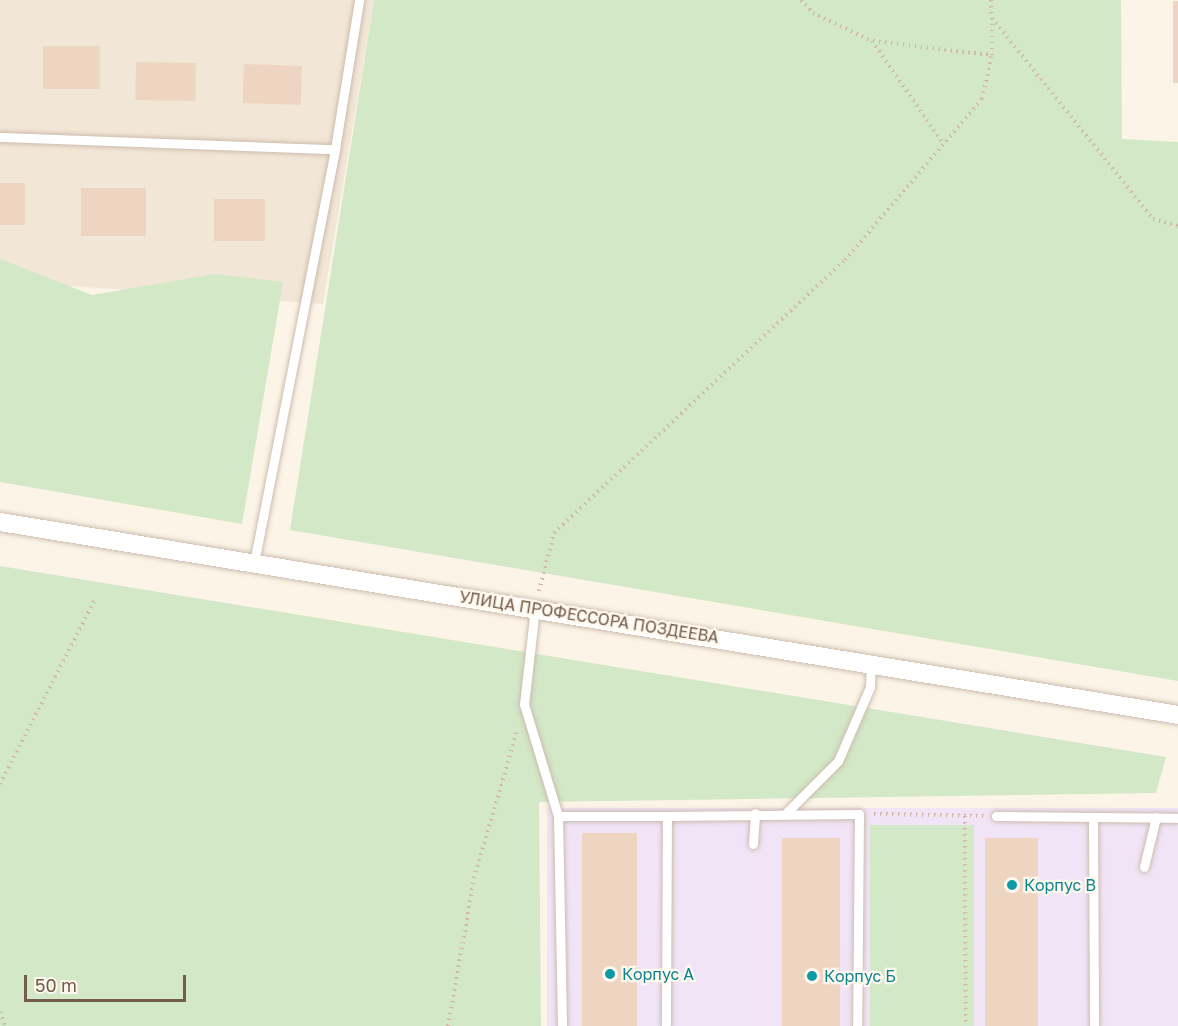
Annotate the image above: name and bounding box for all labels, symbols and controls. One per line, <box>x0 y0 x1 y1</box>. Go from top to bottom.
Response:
street label: УЛИЦА ПРОФЕССОРА ПОЗДЕЕВА <box>458 587 720 647</box>
place label: Корпус В <box>1024 875 1096 895</box>
marker: Корпус В <box>1005 878 1019 892</box>
scale bar <box>27 963 189 1001</box>
place label: Корпус А <box>622 964 694 984</box>
place label: Корпус Б <box>824 966 896 986</box>
marker: Корпус А <box>603 967 617 981</box>
marker: Корпус Б <box>805 969 819 983</box>
text: 50 m <box>35 974 77 996</box>

